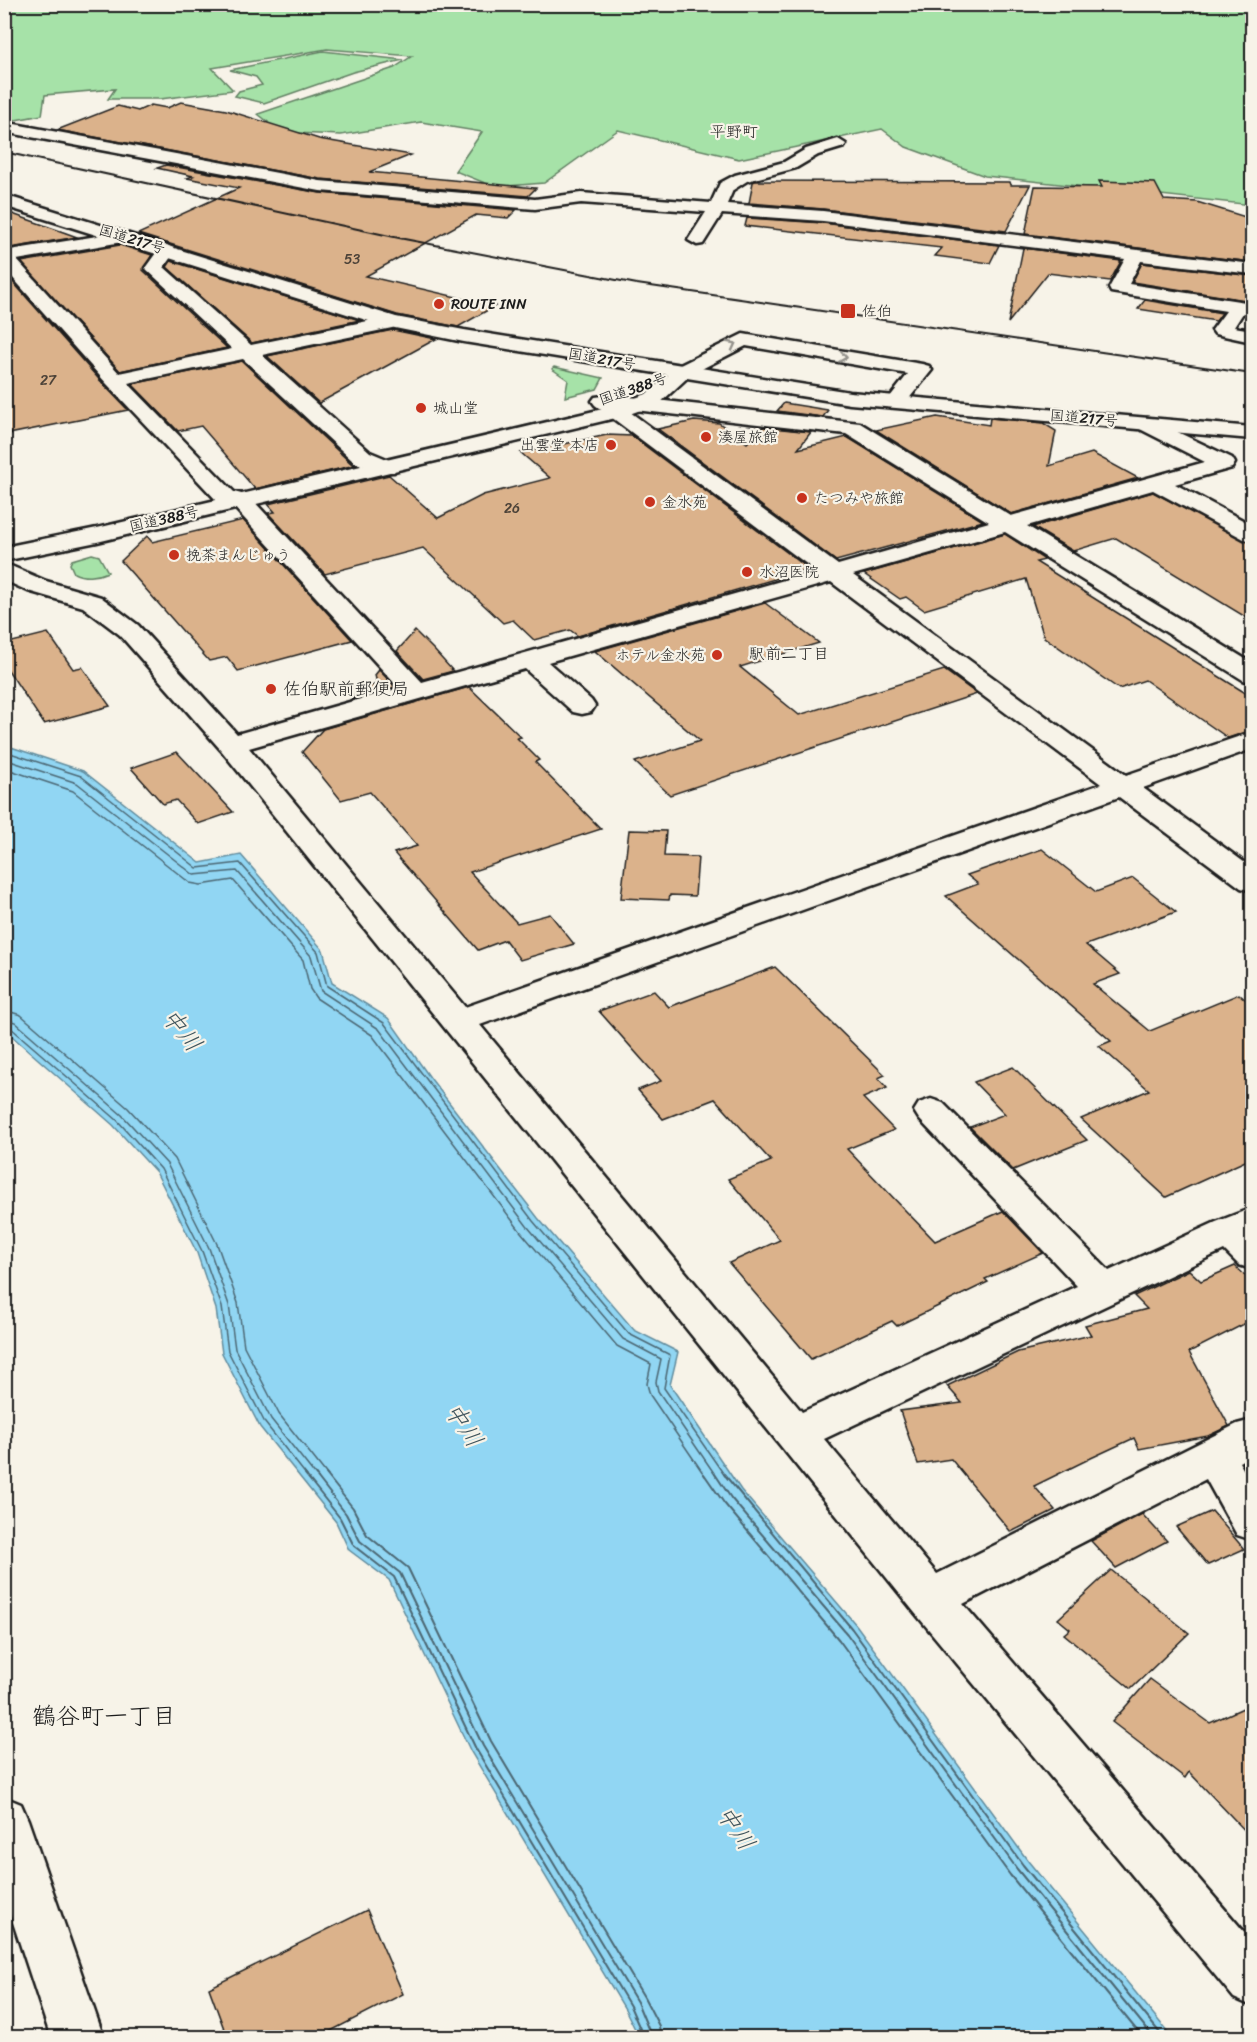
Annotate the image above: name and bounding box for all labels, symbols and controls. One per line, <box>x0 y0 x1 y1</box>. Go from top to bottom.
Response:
district label: 平野町 <box>710 117 758 146</box>
street label: 国道217号 <box>95 217 169 261</box>
house number: 53 <box>344 247 360 272</box>
place label: ROUTE INN <box>451 291 527 317</box>
marker: ROUTE INN <box>432 297 446 311</box>
place label: 佐伯 <box>862 298 892 324</box>
marker: 佐伯 <box>839 302 857 320</box>
street label: 国道217号 <box>566 340 638 378</box>
one-way arrow <box>726 341 737 352</box>
one-way arrow <box>839 350 848 362</box>
street label: 国道388号 <box>595 365 671 413</box>
house number: 27 <box>40 368 57 393</box>
place label: 城山堂 <box>433 395 478 421</box>
marker: 城山堂 <box>414 401 428 415</box>
street label: 国道217号 <box>1049 402 1119 434</box>
place label: 湊屋旅館 <box>718 424 778 450</box>
marker: 湊屋旅館 <box>699 430 713 444</box>
place label: 出雲堂 本店 <box>520 432 599 458</box>
marker: 出雲堂 本店 <box>604 438 618 452</box>
place label: たつみや旅館 <box>814 485 904 511</box>
place label: 金水苑 <box>662 489 707 515</box>
marker: たつみや旅館 <box>795 491 809 505</box>
marker: 金水苑 <box>643 495 657 509</box>
house number: 26 <box>504 496 520 521</box>
street label: 国道388号 <box>126 498 202 540</box>
place label: 挽茶まんじゅう <box>186 542 291 568</box>
marker: 挽茶まんじゅう <box>167 548 181 562</box>
place label: 水沼医院 <box>759 559 819 585</box>
marker: 水沼医院 <box>740 565 754 579</box>
district label: 駅前二丁目 <box>749 639 829 668</box>
place label: ホテル金水苑 <box>616 642 705 668</box>
marker: ホテル金水苑 <box>710 648 724 662</box>
place label: 佐伯駅前郵便局 <box>283 673 409 705</box>
marker: 佐伯駅前郵便局 <box>264 682 278 696</box>
water label: 中川 <box>151 998 213 1062</box>
water label: 中川 <box>433 1393 495 1457</box>
district label: 鶴谷町一丁目 <box>32 1695 176 1737</box>
water label: 中川 <box>705 1796 767 1860</box>

